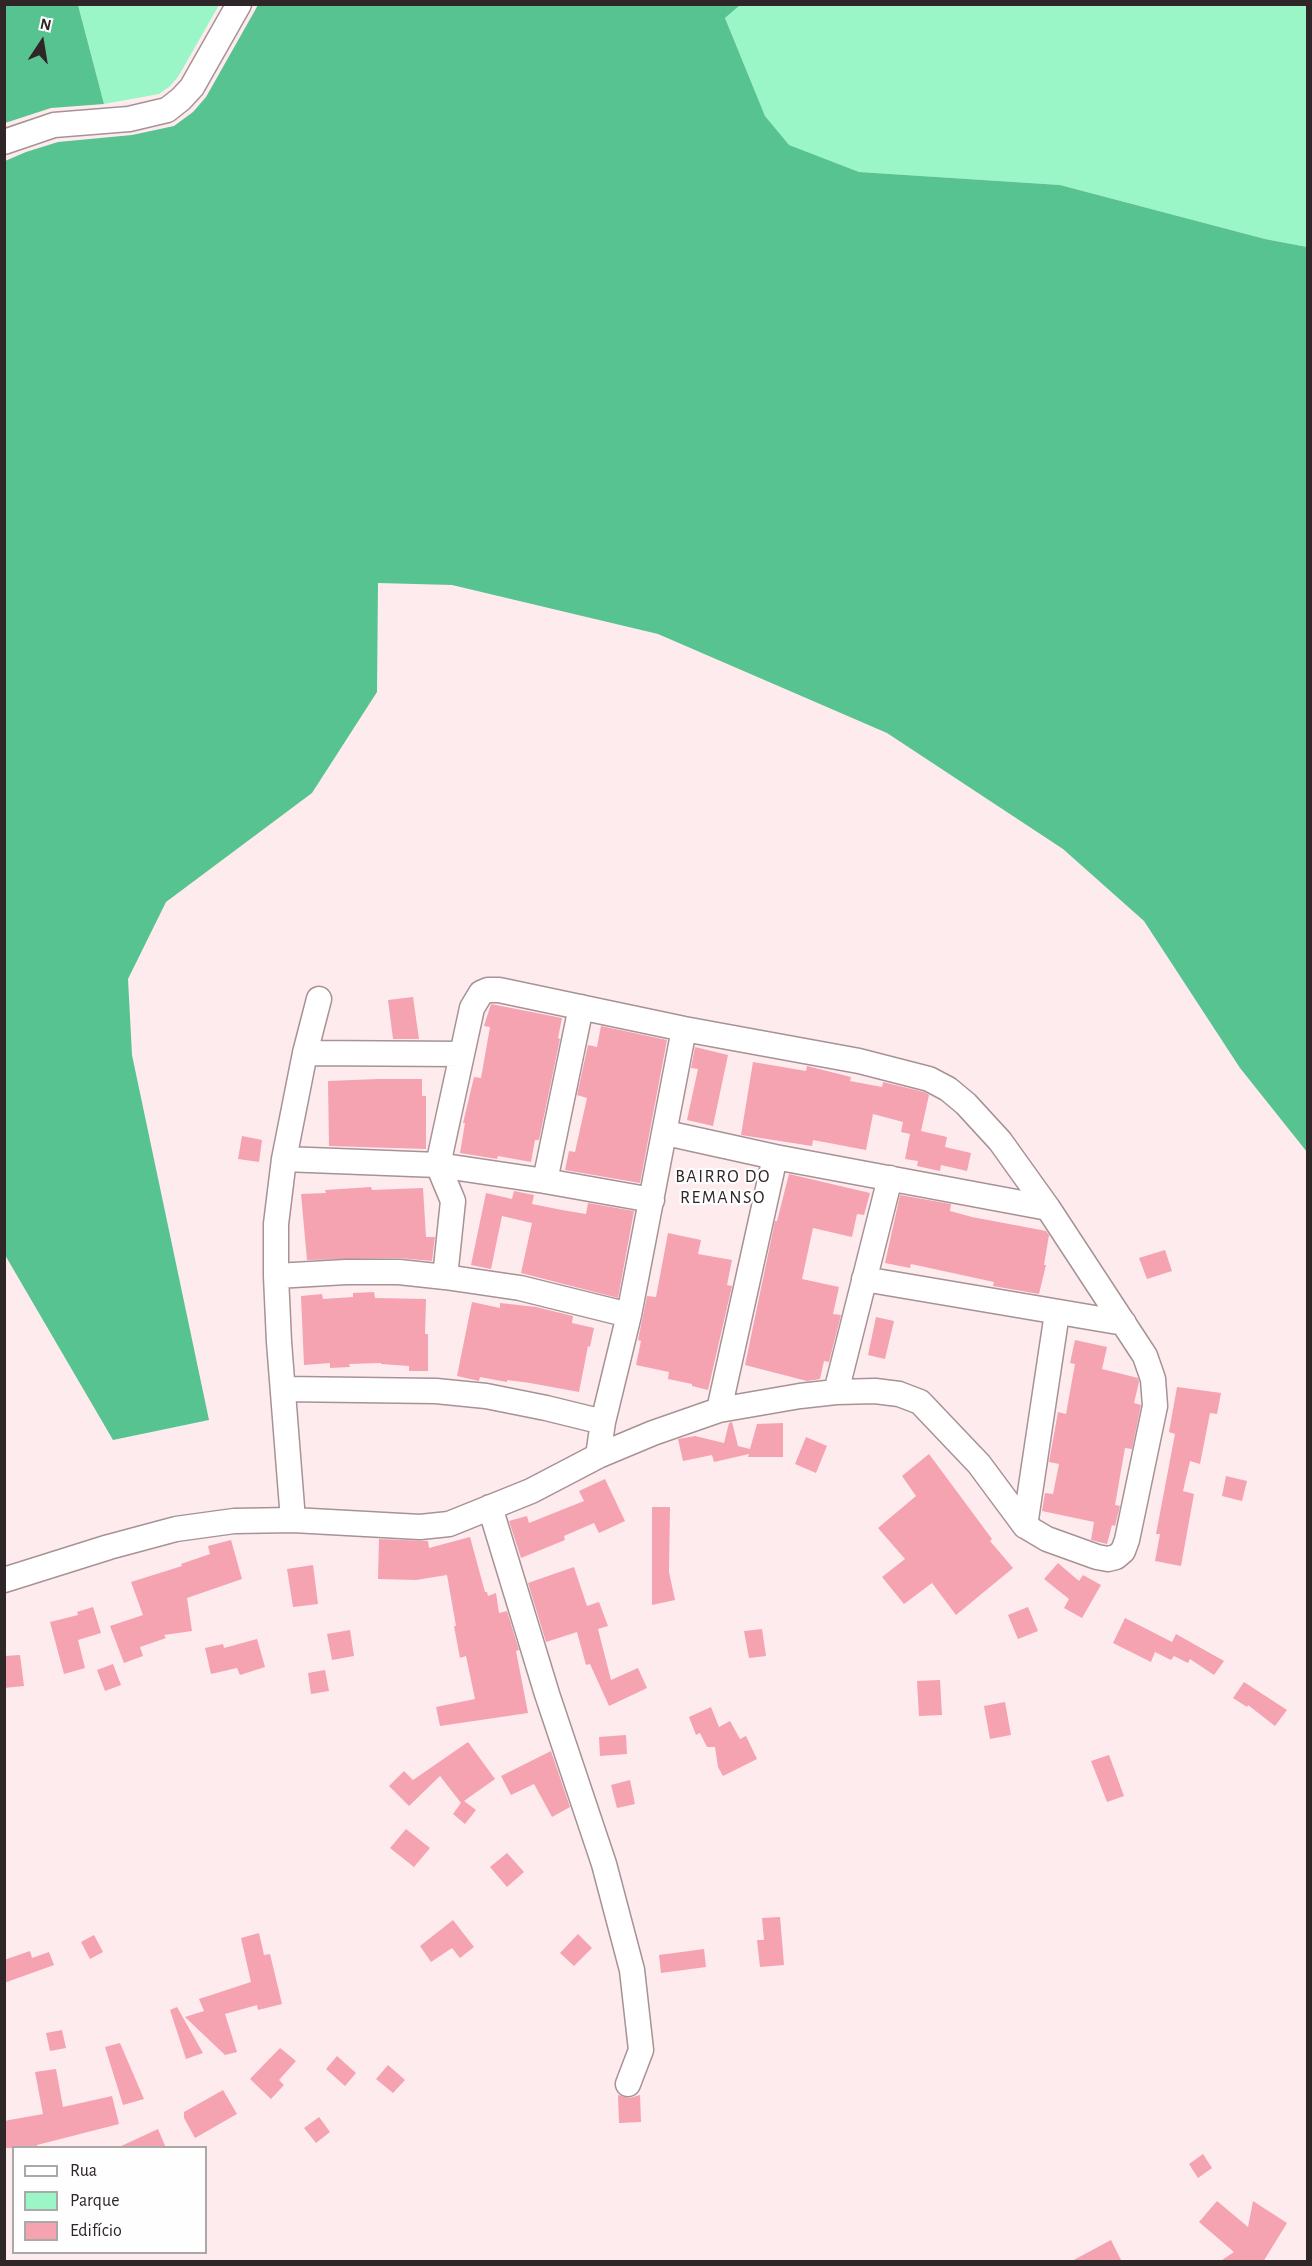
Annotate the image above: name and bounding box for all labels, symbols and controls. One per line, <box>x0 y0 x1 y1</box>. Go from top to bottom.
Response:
north arrow <box>12 12 72 72</box>
text: N <box>39 15 53 33</box>
district label: BAIRRO DO REMANSO <box>675 1166 771 1208</box>
legend <box>12 2146 207 2254</box>
text: Rua <box>70 2162 97 2180</box>
text: Parque <box>70 2192 119 2210</box>
text: Edifício <box>70 2222 122 2240</box>

